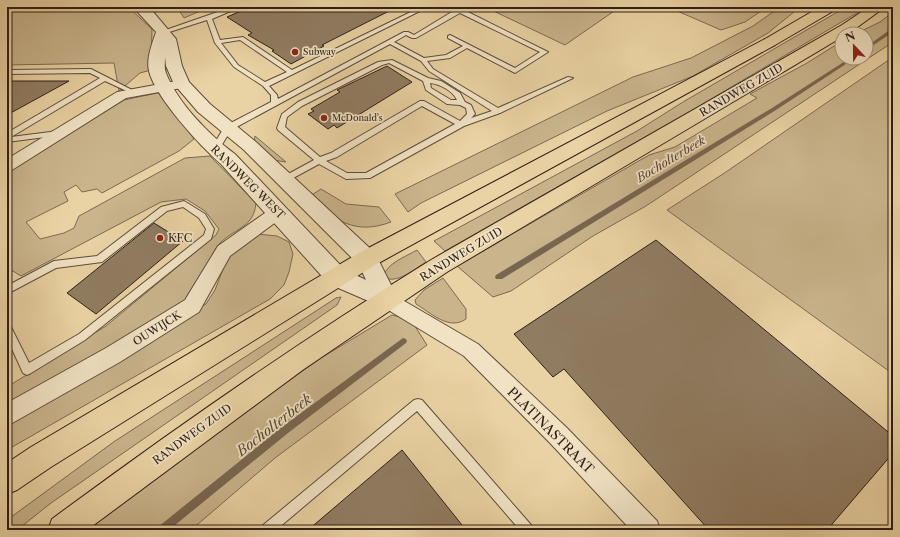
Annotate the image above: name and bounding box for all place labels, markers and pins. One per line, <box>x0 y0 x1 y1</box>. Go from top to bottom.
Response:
place label: Subway <box>303 46 337 57</box>
marker: Subway <box>290 47 300 57</box>
place label: McDonald's <box>332 112 383 123</box>
marker: McDonald's <box>319 113 329 123</box>
place label: KFC <box>168 231 192 245</box>
marker: KFC <box>155 233 165 243</box>

